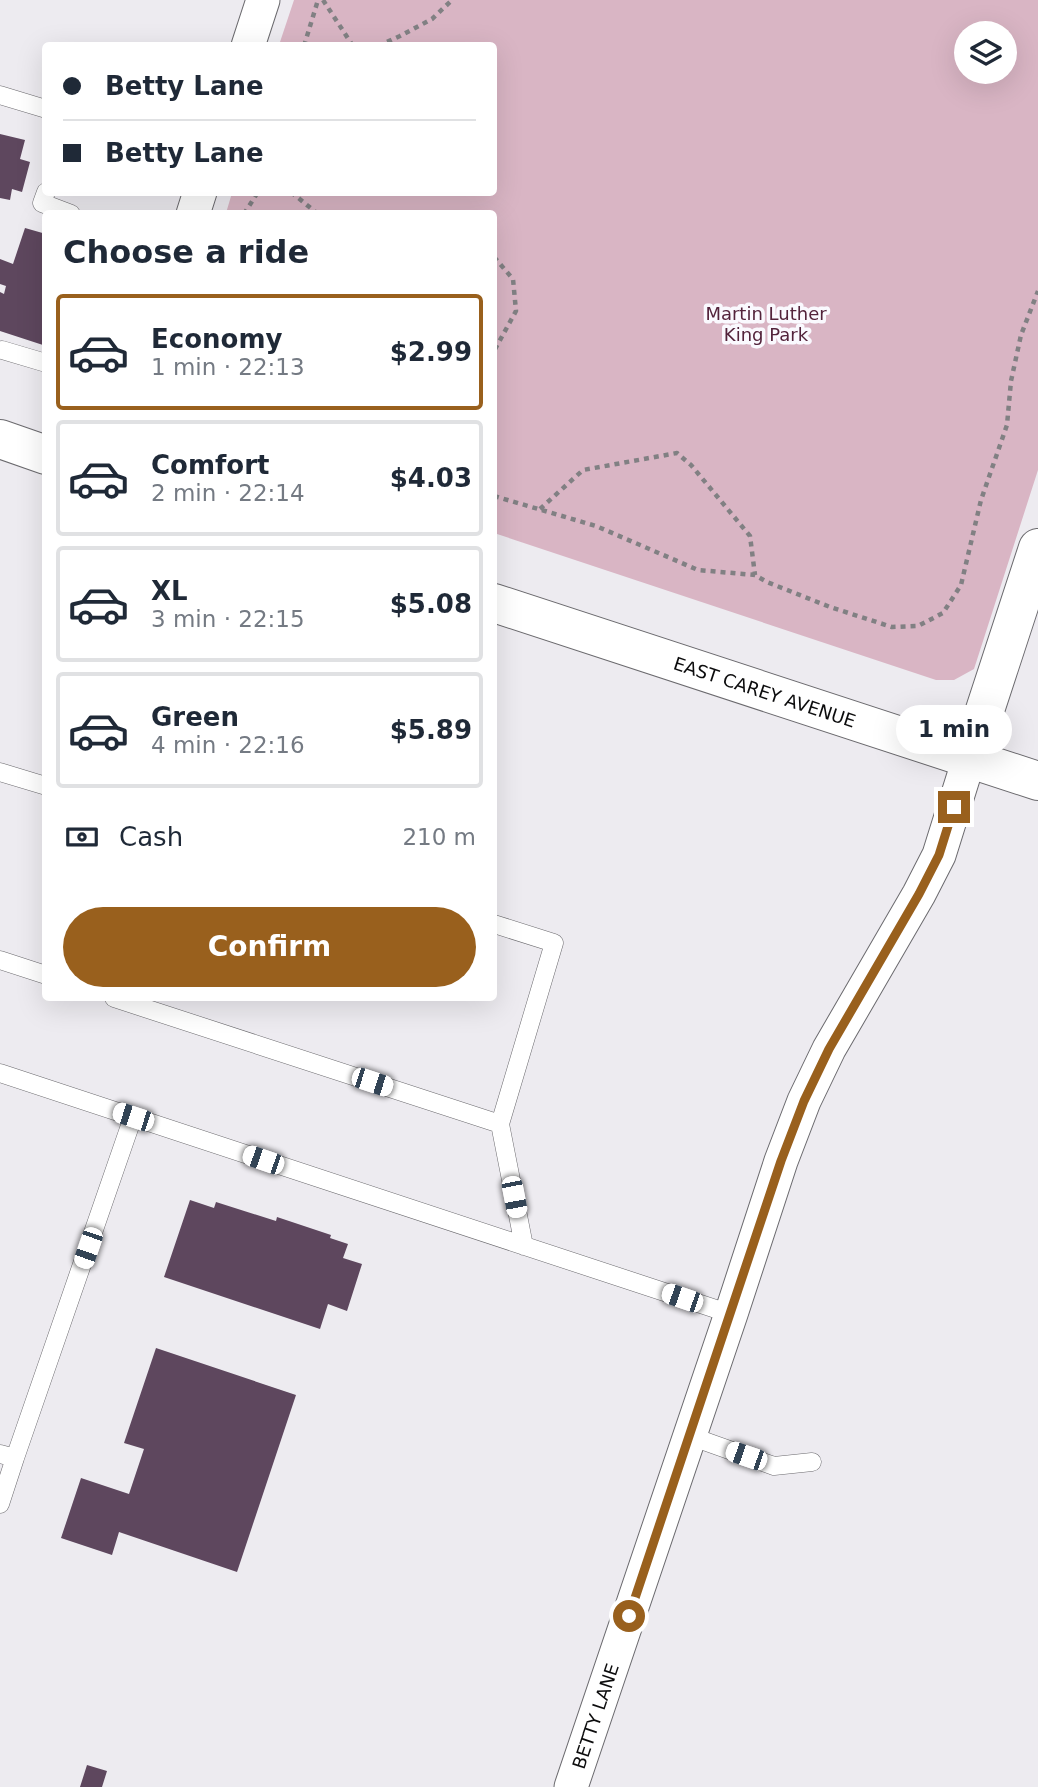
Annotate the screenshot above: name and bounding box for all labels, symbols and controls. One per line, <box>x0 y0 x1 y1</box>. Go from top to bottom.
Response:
map controls <box>954 21 1017 84</box>
button: layers <box>954 21 1017 84</box>
text: Betty Lane <box>105 71 264 101</box>
text: Betty Lane <box>105 138 264 168</box>
text: Choose a ride <box>63 233 309 271</box>
park label: Martin Luther King Park <box>705 303 827 345</box>
icon: car <box>67 321 130 384</box>
text: Economy <box>151 324 282 354</box>
text: $2.99 <box>390 337 472 367</box>
text: 1 min · 22:13 <box>151 354 305 380</box>
icon: car <box>67 447 130 510</box>
text: Comfort <box>151 450 269 480</box>
text: $4.03 <box>390 463 472 493</box>
text: 2 min · 22:14 <box>151 480 305 506</box>
icon: car <box>67 573 130 636</box>
text: XL <box>151 576 188 606</box>
text: $5.08 <box>390 589 472 619</box>
text: 3 min · 22:15 <box>151 606 305 632</box>
street label: EAST CAREY AVENUE <box>671 652 859 731</box>
icon: car <box>67 699 130 762</box>
text: Green <box>151 702 239 732</box>
callout: 1 min <box>896 706 1012 754</box>
text: $5.89 <box>390 715 472 745</box>
text: 1 min <box>918 716 990 742</box>
text: 4 min · 22:16 <box>151 732 305 758</box>
route end <box>938 791 970 823</box>
icon: cash <box>63 818 101 856</box>
text: Cash <box>119 822 183 852</box>
text: 210 m <box>402 824 476 850</box>
button: Confirm <box>63 907 476 987</box>
car <box>349 1066 396 1098</box>
car <box>110 1101 157 1133</box>
car <box>240 1143 287 1177</box>
car <box>500 1174 529 1220</box>
car <box>72 1225 105 1271</box>
car <box>659 1281 706 1315</box>
car <box>723 1439 770 1473</box>
route start <box>613 1600 645 1632</box>
street label: BETTY LANE <box>567 1661 623 1771</box>

